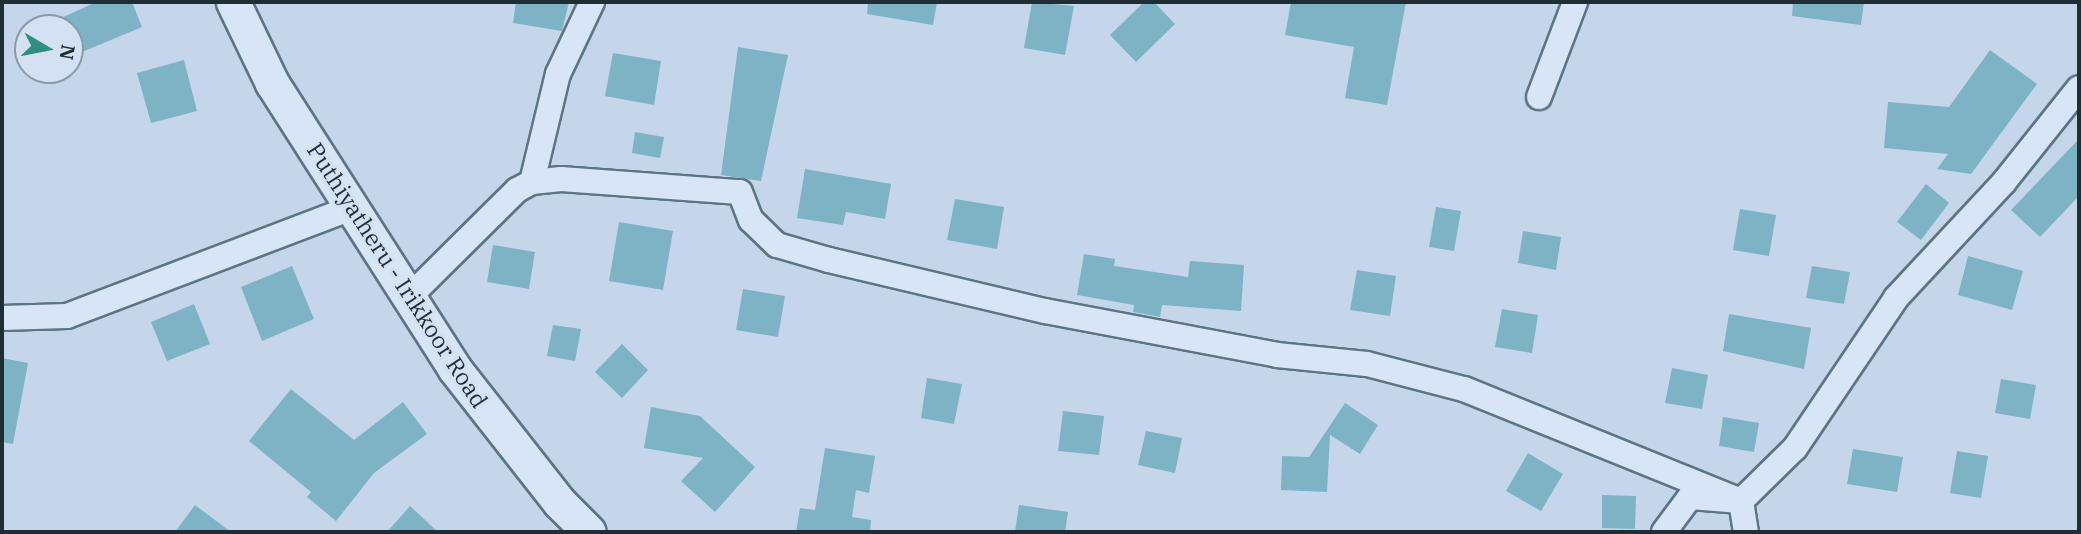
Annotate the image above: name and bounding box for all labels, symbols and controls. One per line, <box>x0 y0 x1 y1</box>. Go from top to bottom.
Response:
north arrow <box>14 14 84 84</box>
text: N <box>55 43 81 62</box>
street label: Puthiyatheru - Irikkoor Road <box>302 137 494 413</box>

